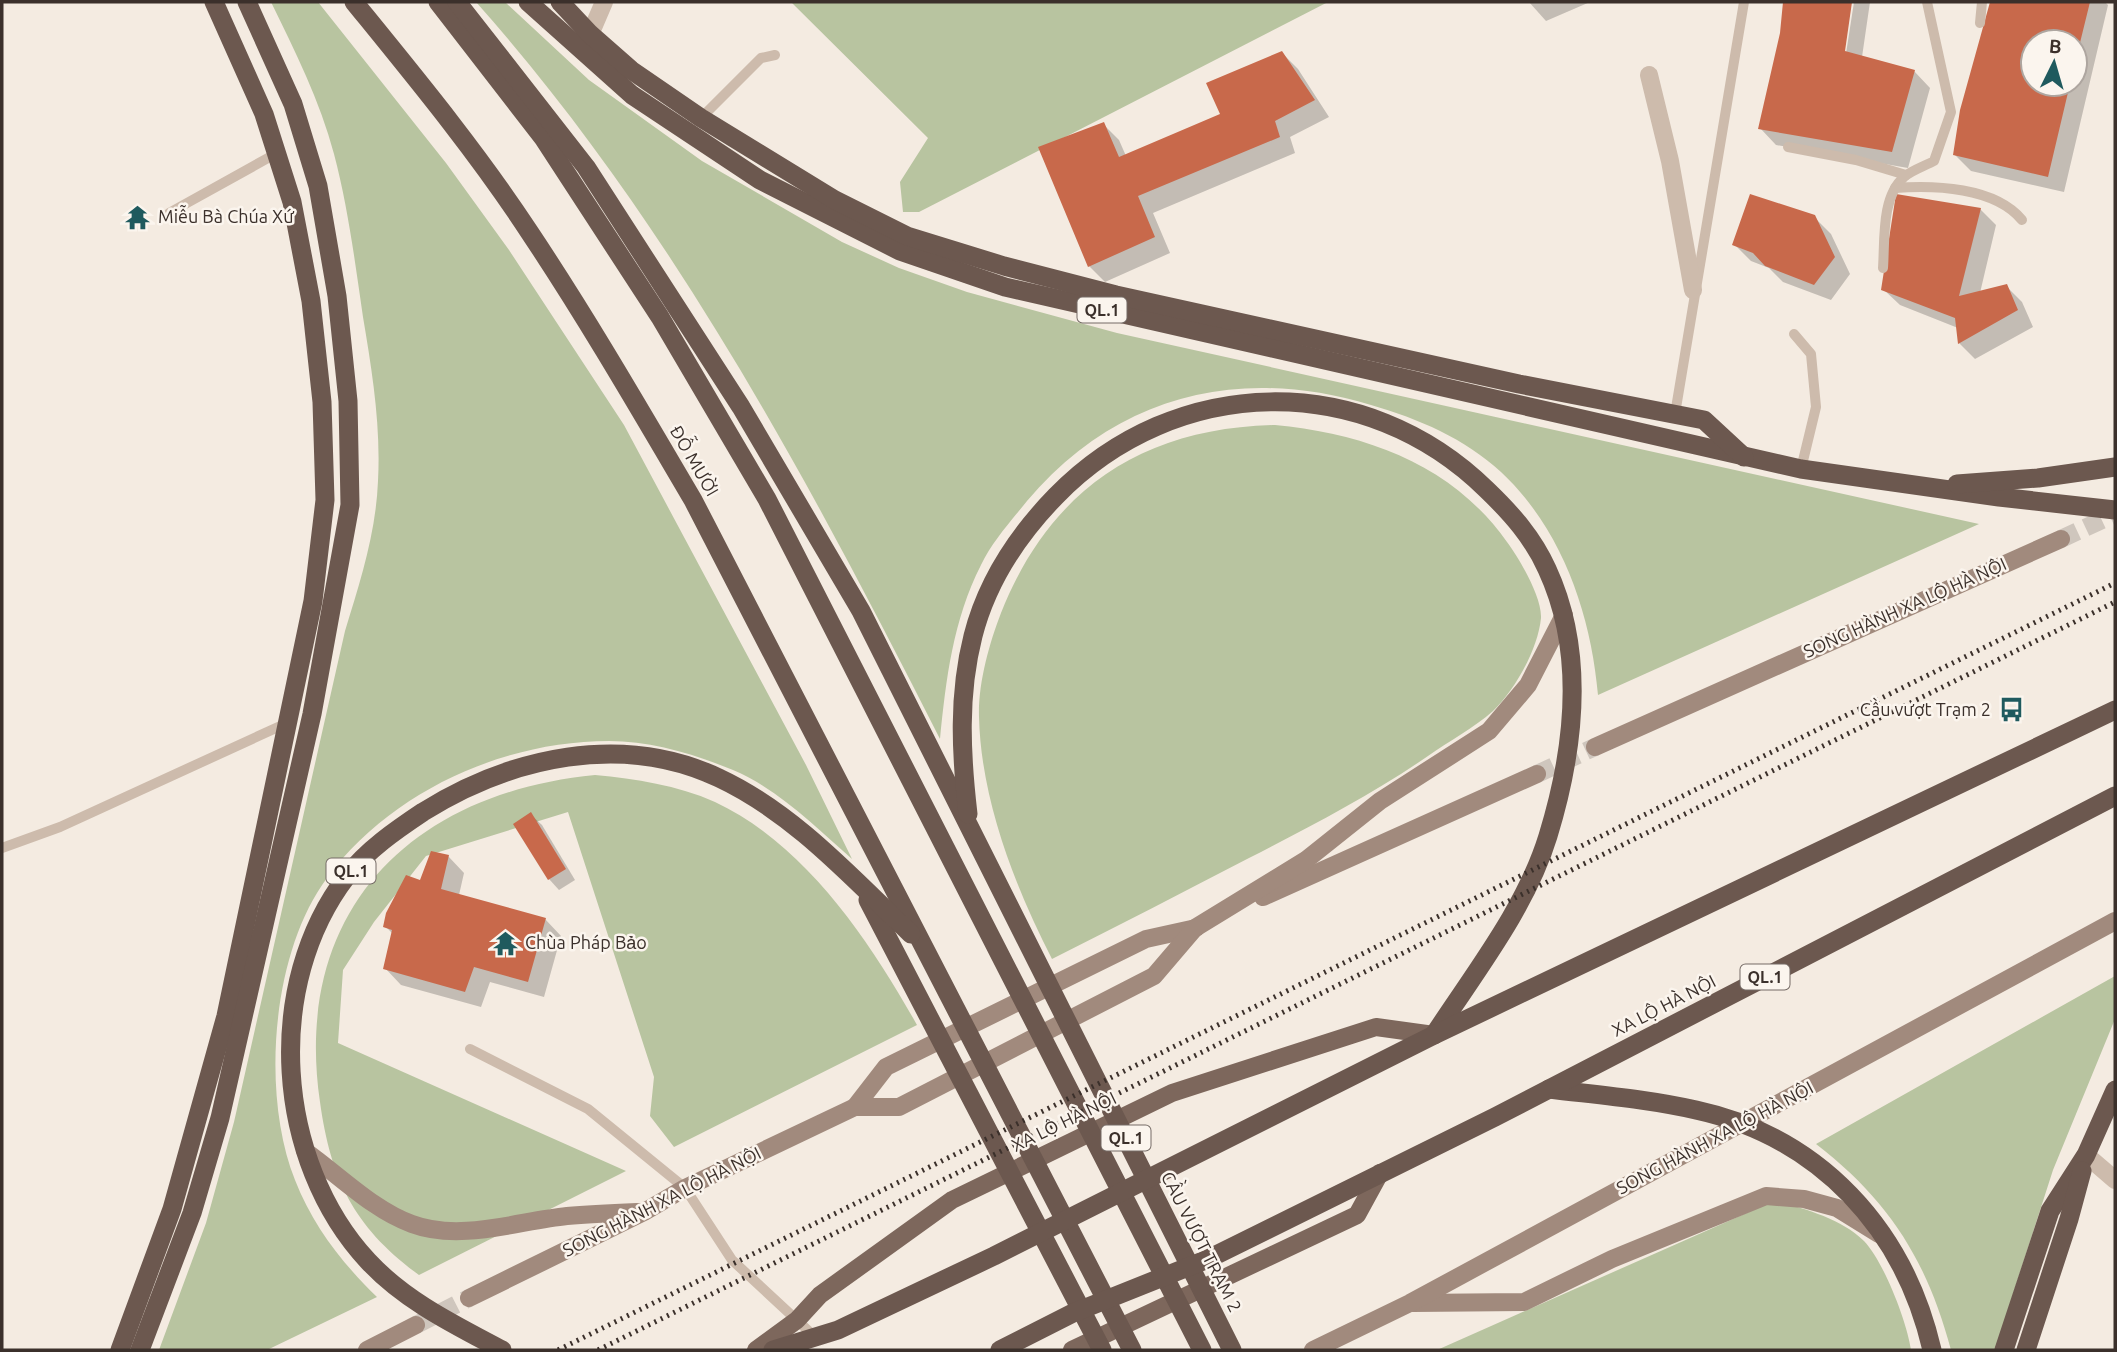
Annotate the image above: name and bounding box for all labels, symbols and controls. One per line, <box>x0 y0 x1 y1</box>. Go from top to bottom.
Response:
north arrow <box>2019 28 2089 98</box>
text: B <box>2048 35 2063 58</box>
temple icon: Miễu Bà Chúa Xứ <box>124 203 152 231</box>
place label: Miễu Bà Chúa Xứ <box>158 204 294 226</box>
road number: QL.1 <box>1078 298 1126 322</box>
street label: ĐỖ MƯỜI <box>667 419 728 499</box>
street label: SONG HÀNH XA LỘ HÀ NỘI <box>1800 552 2009 661</box>
bus stop icon: Cầu vượt Trạm 2 <box>1997 696 2025 724</box>
place label: Cầu vượt Trạm 2 <box>1860 697 1991 719</box>
road number: QL.1 <box>326 858 376 884</box>
temple icon: Chùa Pháp Bảo <box>491 929 519 957</box>
place label: Chùa Pháp Bảo <box>525 932 647 952</box>
road number: QL.1 <box>1740 965 1790 990</box>
street label: XA LỘ HÀ NỘI <box>1608 969 1719 1040</box>
street label: SONG HÀNH XA LỘ HÀ NỘI <box>1612 1076 1816 1198</box>
street label: XA LỘ HÀ NỘI <box>1008 1086 1119 1155</box>
road number: QL.1 <box>1102 1126 1150 1150</box>
street label: SONG HÀNH XA LỘ HÀ NỘI <box>559 1141 764 1260</box>
street label: CẦU VƯỢT TRẠM 2 <box>1158 1166 1251 1315</box>

